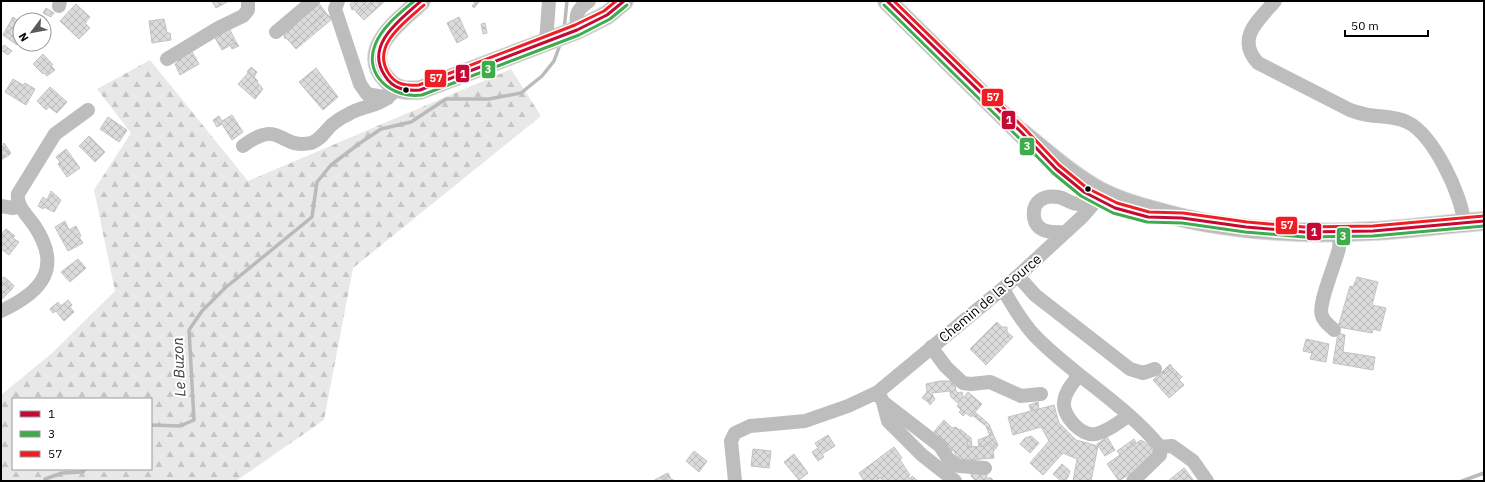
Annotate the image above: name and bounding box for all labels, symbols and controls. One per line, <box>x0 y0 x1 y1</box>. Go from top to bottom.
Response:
north arrow <box>12 12 52 52</box>
scale bar <box>1345 12 1428 38</box>
text: 50 m <box>1351 18 1379 33</box>
text: N <box>15 30 32 44</box>
line badge: 3 <box>481 60 496 79</box>
text: 3 <box>485 62 491 76</box>
line badge: 1 <box>455 64 470 83</box>
text: 1 <box>460 67 467 81</box>
line badge: 57 <box>424 69 447 88</box>
text: 57 <box>429 71 443 85</box>
unlabelled marker <box>401 85 411 95</box>
line badge: 57 <box>981 88 1004 107</box>
text: 57 <box>986 90 1000 104</box>
line badge: 1 <box>1001 110 1016 130</box>
text: 1 <box>1006 113 1013 127</box>
line badge: 3 <box>1019 137 1035 156</box>
text: 3 <box>1024 139 1030 153</box>
unlabelled marker <box>1083 184 1093 194</box>
line badge: 57 <box>1275 216 1298 235</box>
text: 57 <box>1280 218 1294 232</box>
line badge: 1 <box>1306 222 1322 241</box>
text: 1 <box>1311 225 1318 239</box>
line badge: 3 <box>1336 227 1351 246</box>
text: 3 <box>1340 229 1346 243</box>
street label: Chemin de la Source <box>935 250 1045 346</box>
water label: Le Buzon <box>167 337 190 397</box>
legend <box>12 398 152 470</box>
text: 1 <box>48 406 55 421</box>
text: 3 <box>48 426 55 441</box>
text: 57 <box>48 446 62 461</box>

